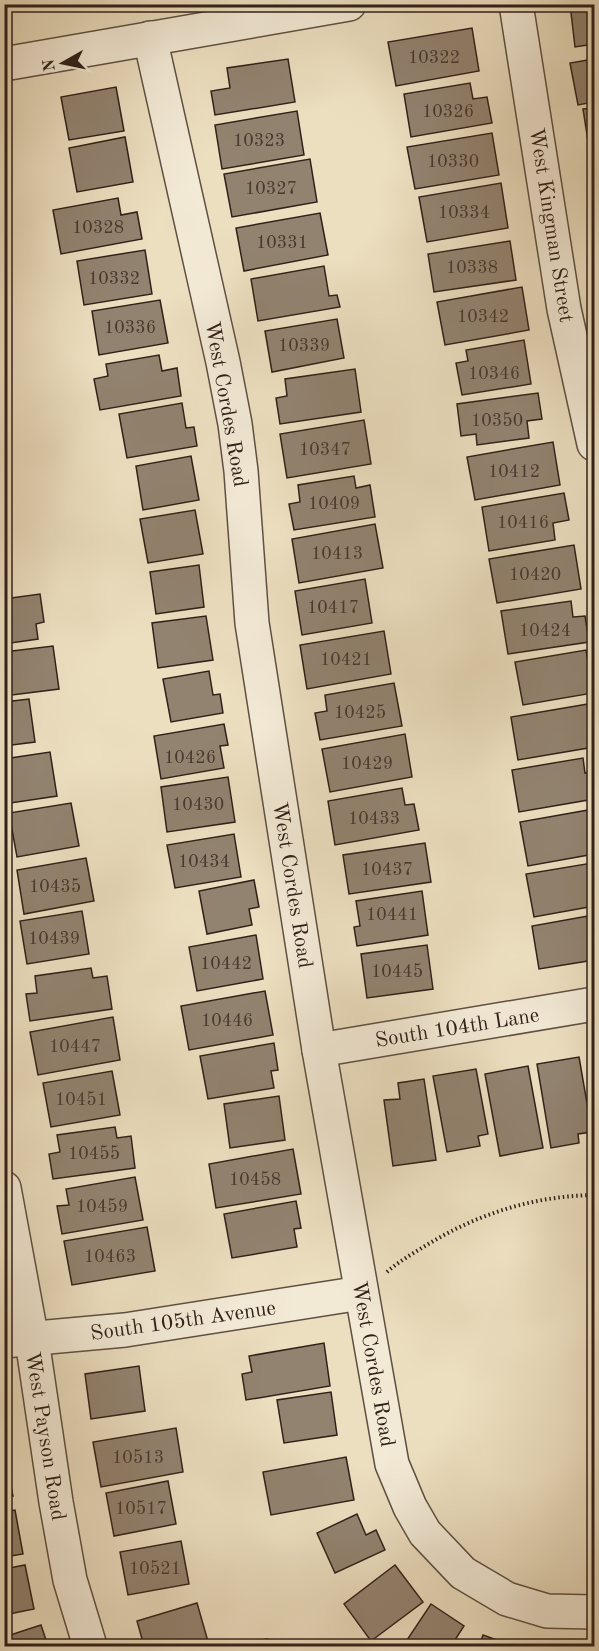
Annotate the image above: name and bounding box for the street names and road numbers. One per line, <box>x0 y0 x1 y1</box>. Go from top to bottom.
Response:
street label: West Kingman Street <box>525 127 576 324</box>
street label: West Cordes Road <box>201 320 250 489</box>
street label: West Cordes Road <box>268 801 315 970</box>
street label: South 104th Lane <box>374 1005 541 1052</box>
street label: West Cordes Road <box>348 1280 397 1449</box>
street label: South 105th Avenue <box>89 1298 277 1345</box>
street label: West Payson Road <box>21 1350 68 1522</box>

